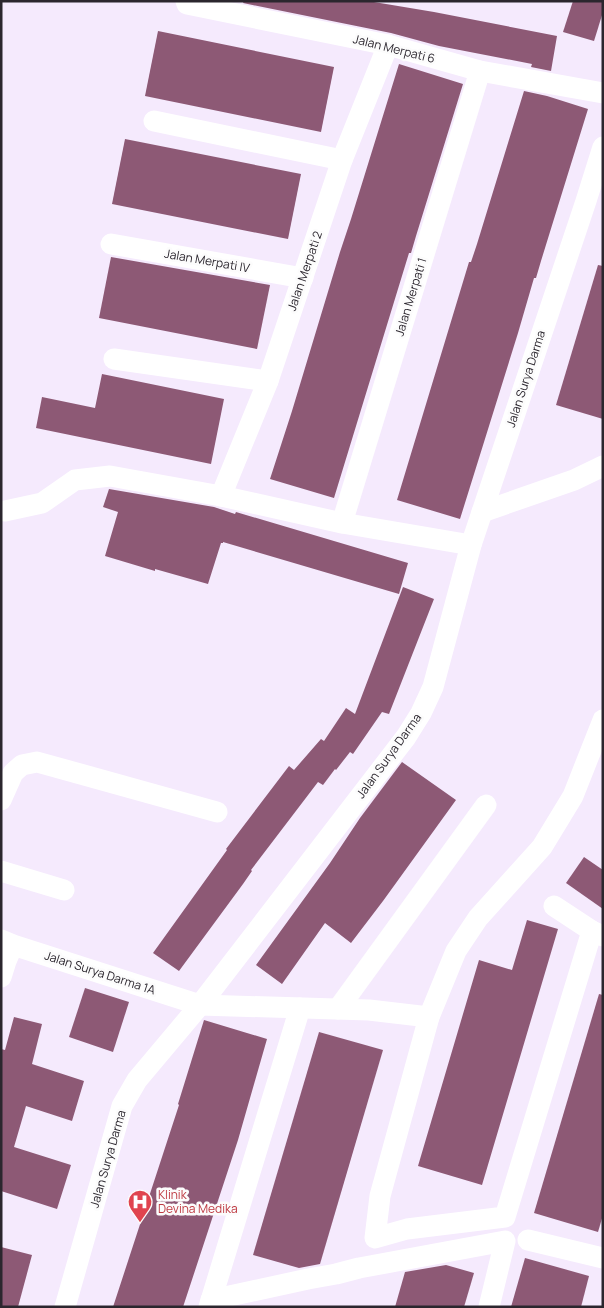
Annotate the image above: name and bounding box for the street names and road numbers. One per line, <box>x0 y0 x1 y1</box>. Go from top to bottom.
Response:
street label: Jalan Merpati 6 <box>351 30 437 67</box>
street label: Jalan Merpati 2 <box>283 229 326 313</box>
street label: Jalan Merpati IV <box>163 245 252 277</box>
street label: Jalan Merpati 1 <box>391 256 431 338</box>
street label: Jalan Surya Darma <box>502 328 549 430</box>
street label: Jalan Surya Darma <box>352 710 425 802</box>
street label: Jalan Surya Darma 1A <box>42 947 158 999</box>
street label: Jalan Surya Darma <box>85 1108 130 1210</box>

